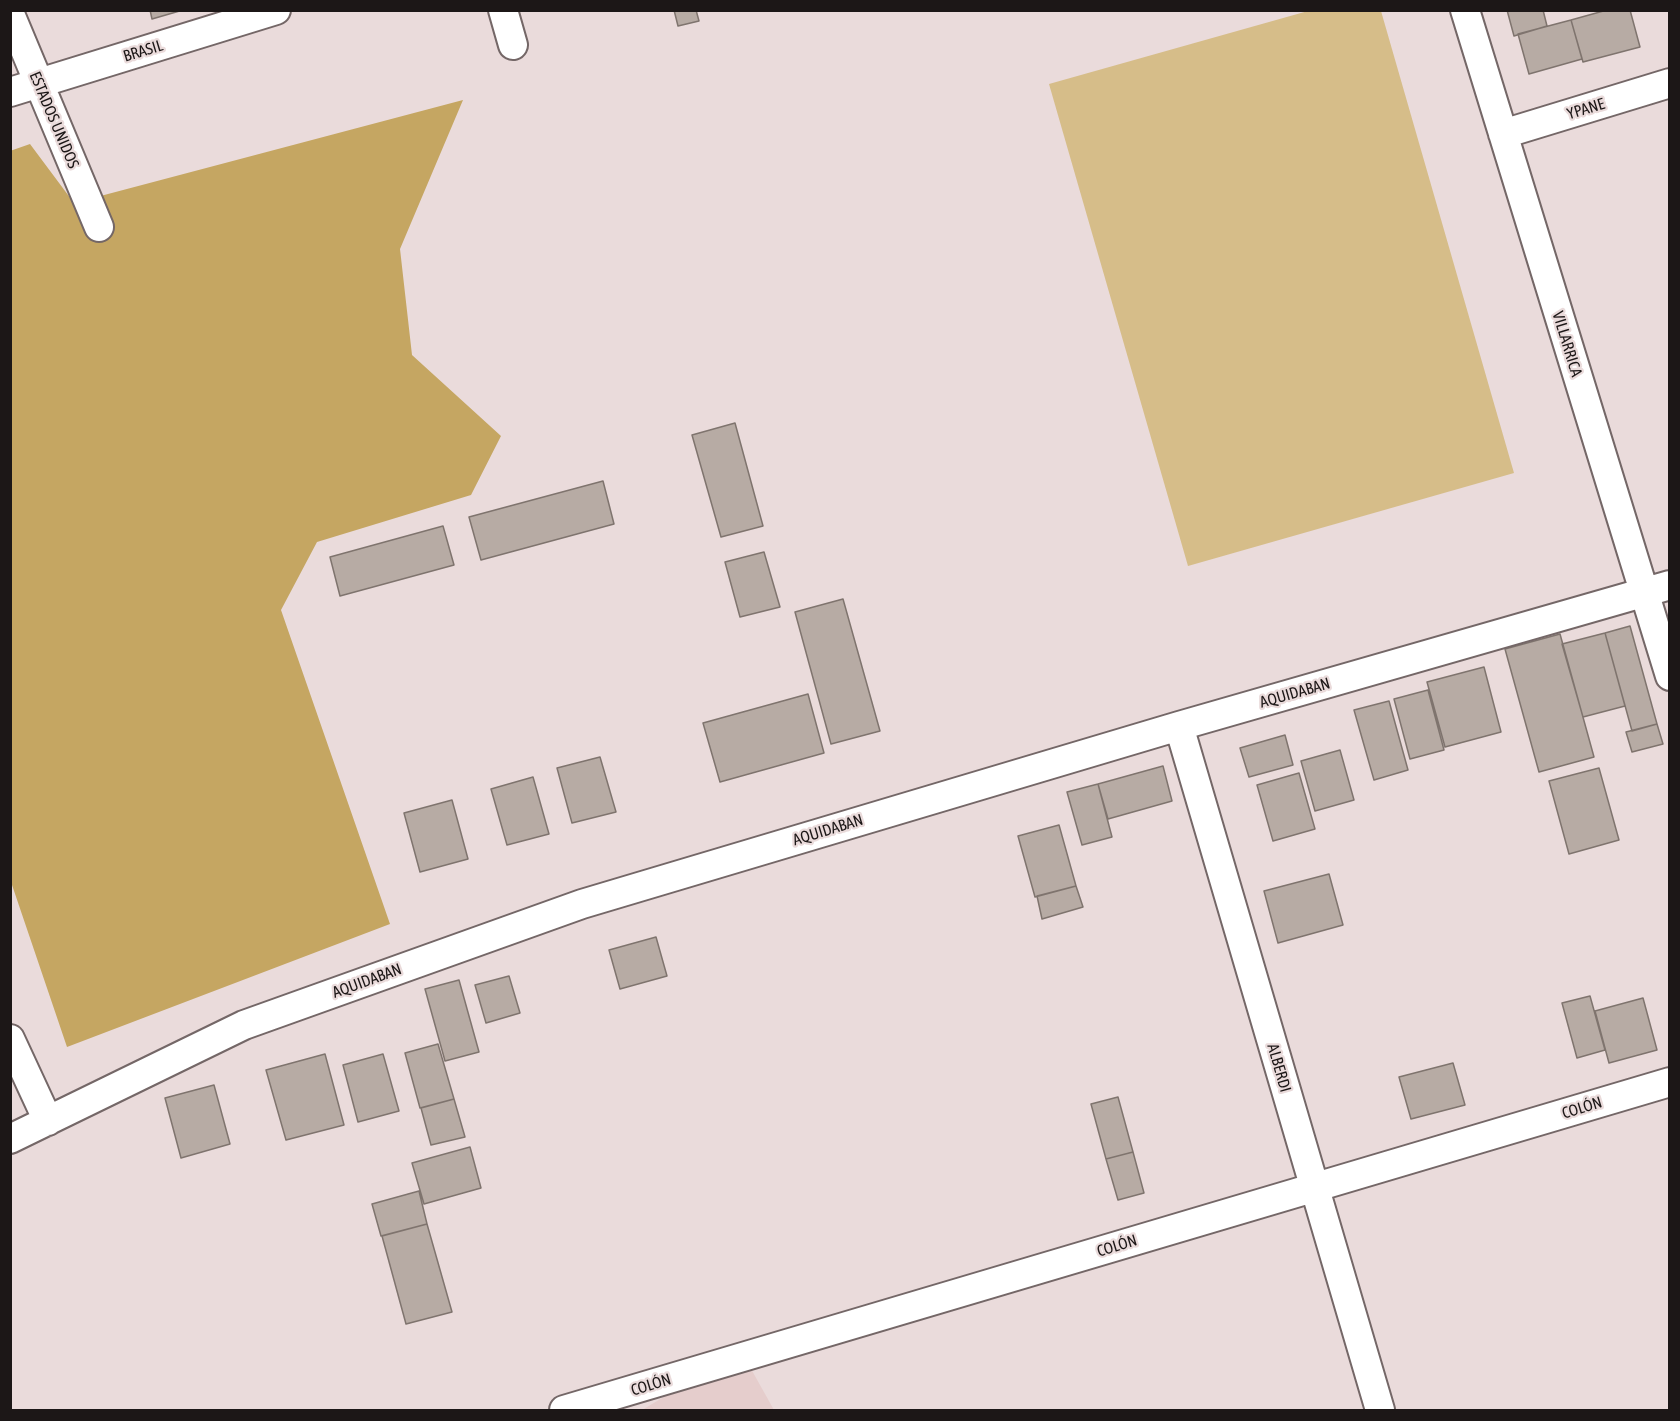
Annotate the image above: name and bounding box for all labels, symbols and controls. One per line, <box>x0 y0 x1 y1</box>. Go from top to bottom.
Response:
street label: BRASIL <box>121 36 165 66</box>
street label: ESTADOS UNIDOS <box>25 69 83 171</box>
street label: YPANE <box>1565 94 1607 124</box>
street label: VILLARRICA <box>1548 309 1586 379</box>
street label: AQUIDABAN <box>1258 674 1332 712</box>
street label: AQUIDABAN <box>791 810 865 850</box>
street label: AQUIDABAN <box>330 960 404 1002</box>
street label: ALBERDI <box>1263 1042 1295 1094</box>
street label: COLÓN <box>1560 1093 1604 1123</box>
street label: COLÓN <box>1095 1231 1139 1261</box>
street label: COLÓN <box>629 1370 673 1400</box>

